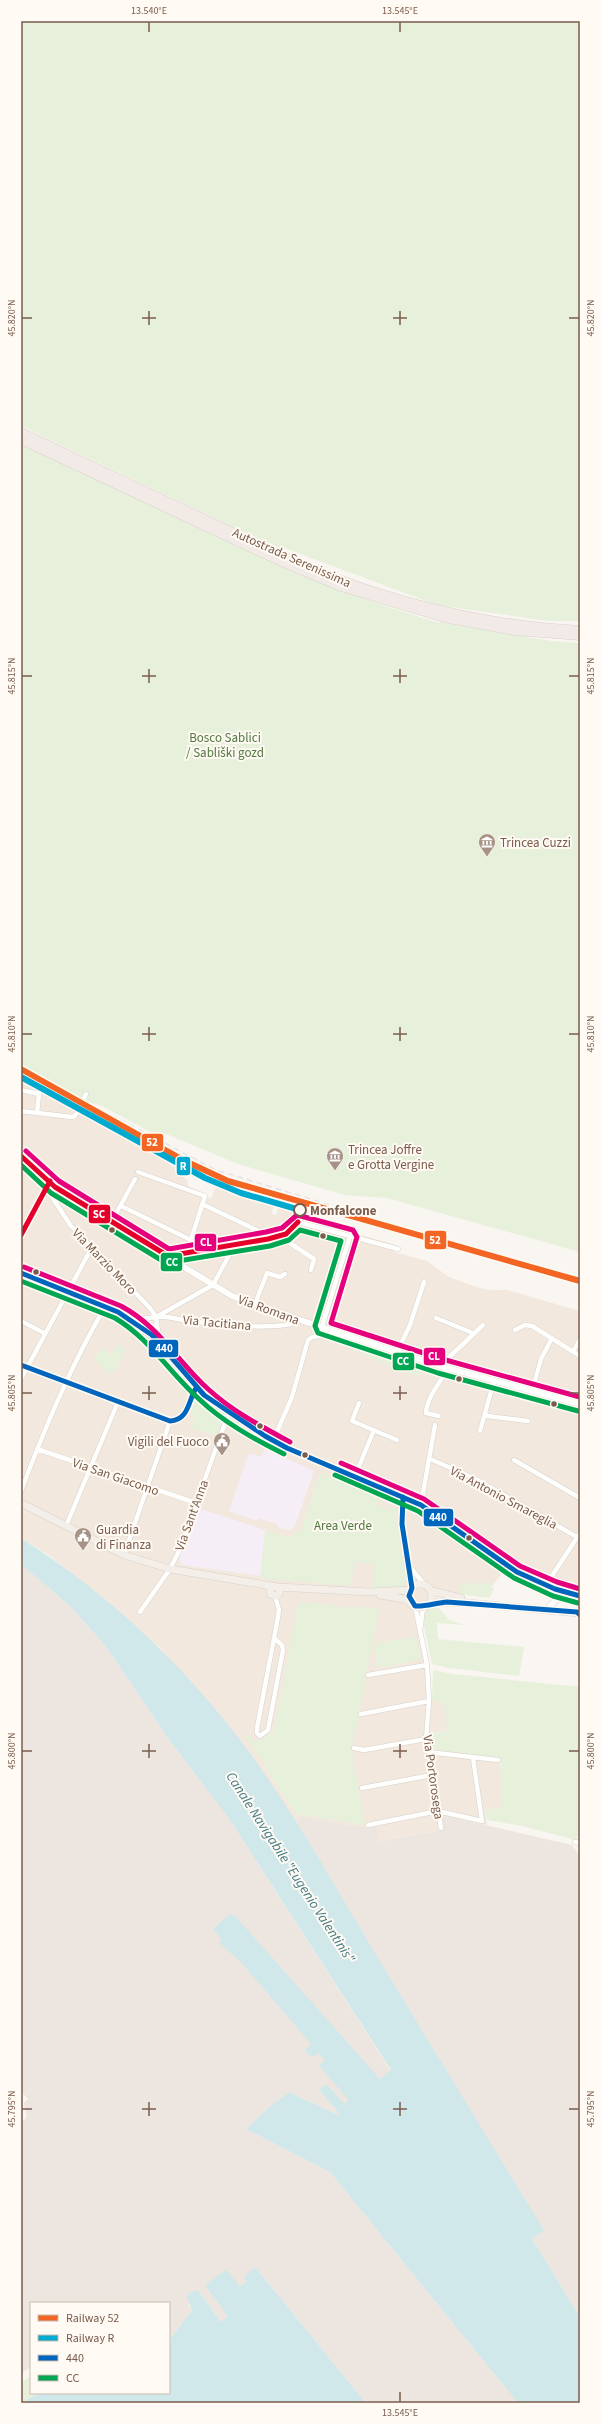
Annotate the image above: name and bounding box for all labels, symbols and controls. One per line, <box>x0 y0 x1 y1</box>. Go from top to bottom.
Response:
text: 13.540°E <box>131 4 167 18</box>
text: 13.545°E <box>382 4 418 18</box>
text: 45.820°N <box>5 299 19 337</box>
text: 45.820°N <box>584 299 598 337</box>
street label: Autostrada Serenissima <box>229 524 354 592</box>
text: 45.815°N <box>5 657 19 695</box>
text: 45.815°N <box>584 657 598 695</box>
park label: Bosco Sablici / Sabliški gozd <box>186 729 264 762</box>
museum icon: Trincea Cuzzi <box>477 832 497 857</box>
place label: Trincea Cuzzi <box>500 834 571 852</box>
text: 45.810°N <box>5 1015 19 1053</box>
text: 45.810°N <box>584 1015 598 1053</box>
line badge: 52 <box>141 1133 164 1152</box>
text: 52 <box>146 1135 158 1150</box>
place label: Trincea Joffre e Grotta Vergine <box>348 1141 434 1174</box>
museum icon: Trincea Joffre e Grotta Vergine <box>325 1146 345 1171</box>
line badge: R <box>176 1156 191 1176</box>
text: R <box>180 1159 187 1174</box>
place label: Monfalcone <box>310 1202 377 1220</box>
marker: Monfalcone <box>293 1203 307 1217</box>
line badge: SC <box>88 1204 111 1224</box>
text: SC <box>93 1207 106 1222</box>
street label: Via Marzio Moro <box>68 1225 141 1299</box>
unlabelled marker <box>107 1225 117 1235</box>
line badge: 52 <box>424 1230 447 1250</box>
unlabelled marker <box>318 1231 328 1241</box>
line badge: CL <box>194 1233 217 1252</box>
text: 52 <box>429 1233 441 1248</box>
text: CL <box>200 1235 212 1250</box>
line badge: CC <box>160 1252 183 1272</box>
text: CC <box>166 1255 179 1270</box>
unlabelled marker <box>31 1267 41 1277</box>
street label: Via Romana <box>235 1290 302 1329</box>
street label: Via Tacitiana <box>182 1311 252 1335</box>
line badge: 440 <box>148 1339 179 1358</box>
text: 440 <box>155 1341 173 1356</box>
line badge: CL <box>423 1347 446 1366</box>
text: CL <box>428 1349 440 1364</box>
line badge: CC <box>392 1352 415 1371</box>
text: CC <box>397 1354 410 1369</box>
text: 45.805°N <box>5 1374 19 1412</box>
unlabelled marker <box>454 1374 464 1384</box>
text: 45.805°N <box>584 1374 598 1412</box>
unlabelled marker <box>549 1399 559 1409</box>
unlabelled marker <box>255 1421 265 1431</box>
public building icon: Vigili del Fuoco <box>212 1431 232 1456</box>
place label: Vigili del Fuoco <box>128 1433 209 1451</box>
unlabelled marker <box>300 1450 310 1460</box>
street label: Via San Giacomo <box>70 1454 161 1500</box>
street label: Via Antonio Smareglia <box>447 1462 560 1534</box>
street label: Via Sant'Anna <box>171 1477 213 1553</box>
line badge: 440 <box>423 1508 454 1527</box>
text: 440 <box>429 1510 447 1525</box>
park label: Area Verde <box>314 1517 372 1535</box>
place label: Guardia di Finanza <box>96 1521 151 1554</box>
public building icon: Guardia di Finanza <box>73 1526 93 1551</box>
unlabelled marker <box>464 1533 474 1543</box>
text: 45.800°N <box>5 1732 19 1770</box>
text: 45.800°N <box>584 1732 598 1770</box>
street label: Via Portorosega <box>418 1734 448 1820</box>
water label: Canale Navigabile "Eugenio Valentinis" <box>221 1768 360 1967</box>
text: 45.795°N <box>5 2090 19 2128</box>
text: 45.795°N <box>584 2090 598 2128</box>
legend <box>30 2302 170 2394</box>
text: Railway 52 <box>66 2310 119 2327</box>
text: Railway R <box>66 2330 114 2347</box>
text: 440 <box>66 2350 84 2367</box>
text: CC <box>66 2370 80 2387</box>
text: 13.545°E <box>382 2406 418 2420</box>

